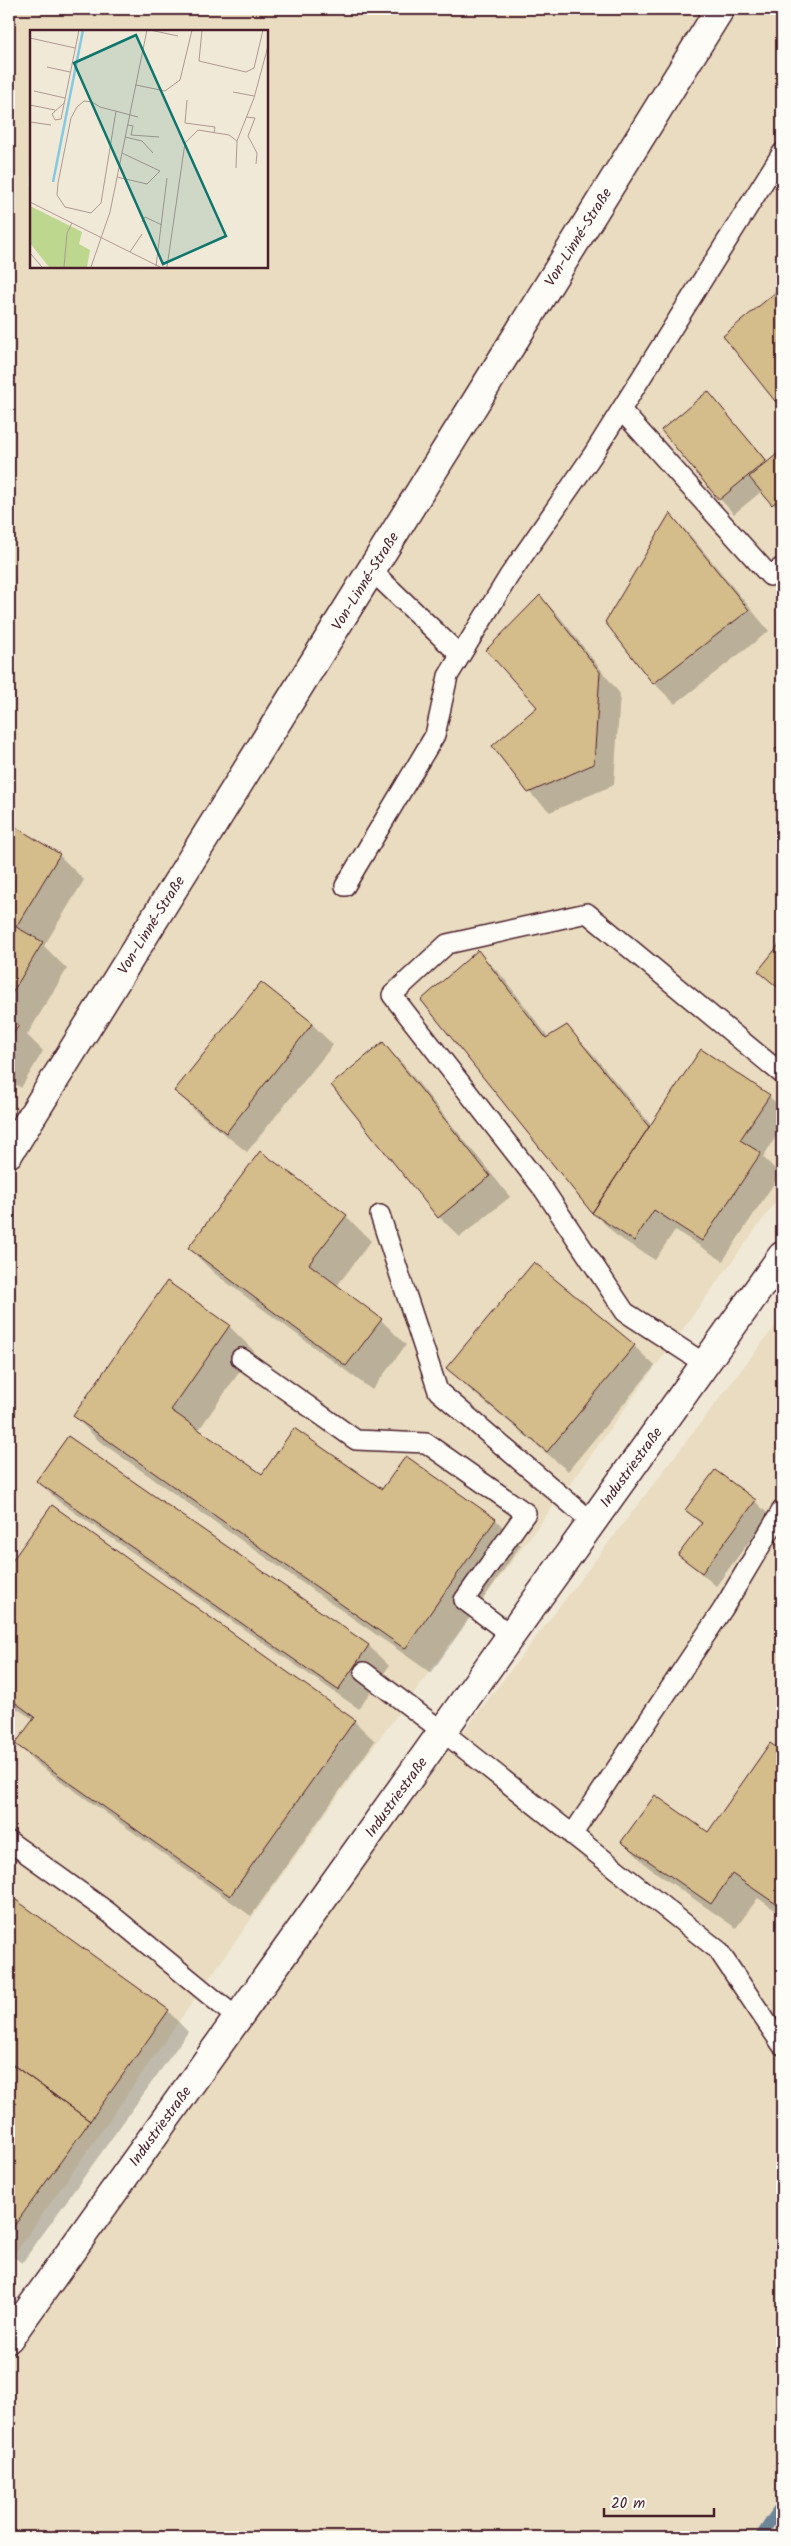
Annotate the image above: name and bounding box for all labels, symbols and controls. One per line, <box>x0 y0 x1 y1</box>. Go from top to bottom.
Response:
inset map <box>30 30 268 268</box>
street label: Von-Linné-Straße <box>539 183 619 291</box>
street label: Von-Linné-Straße <box>326 527 406 635</box>
street label: Von-Linné-Straße <box>112 871 192 979</box>
street label: Industriestraße <box>594 1422 669 1513</box>
street label: Industriestraße <box>359 1752 434 1843</box>
street label: Industriestraße <box>123 2081 198 2172</box>
scale bar <box>604 2486 714 2518</box>
text: 20 m <box>611 2492 645 2516</box>

